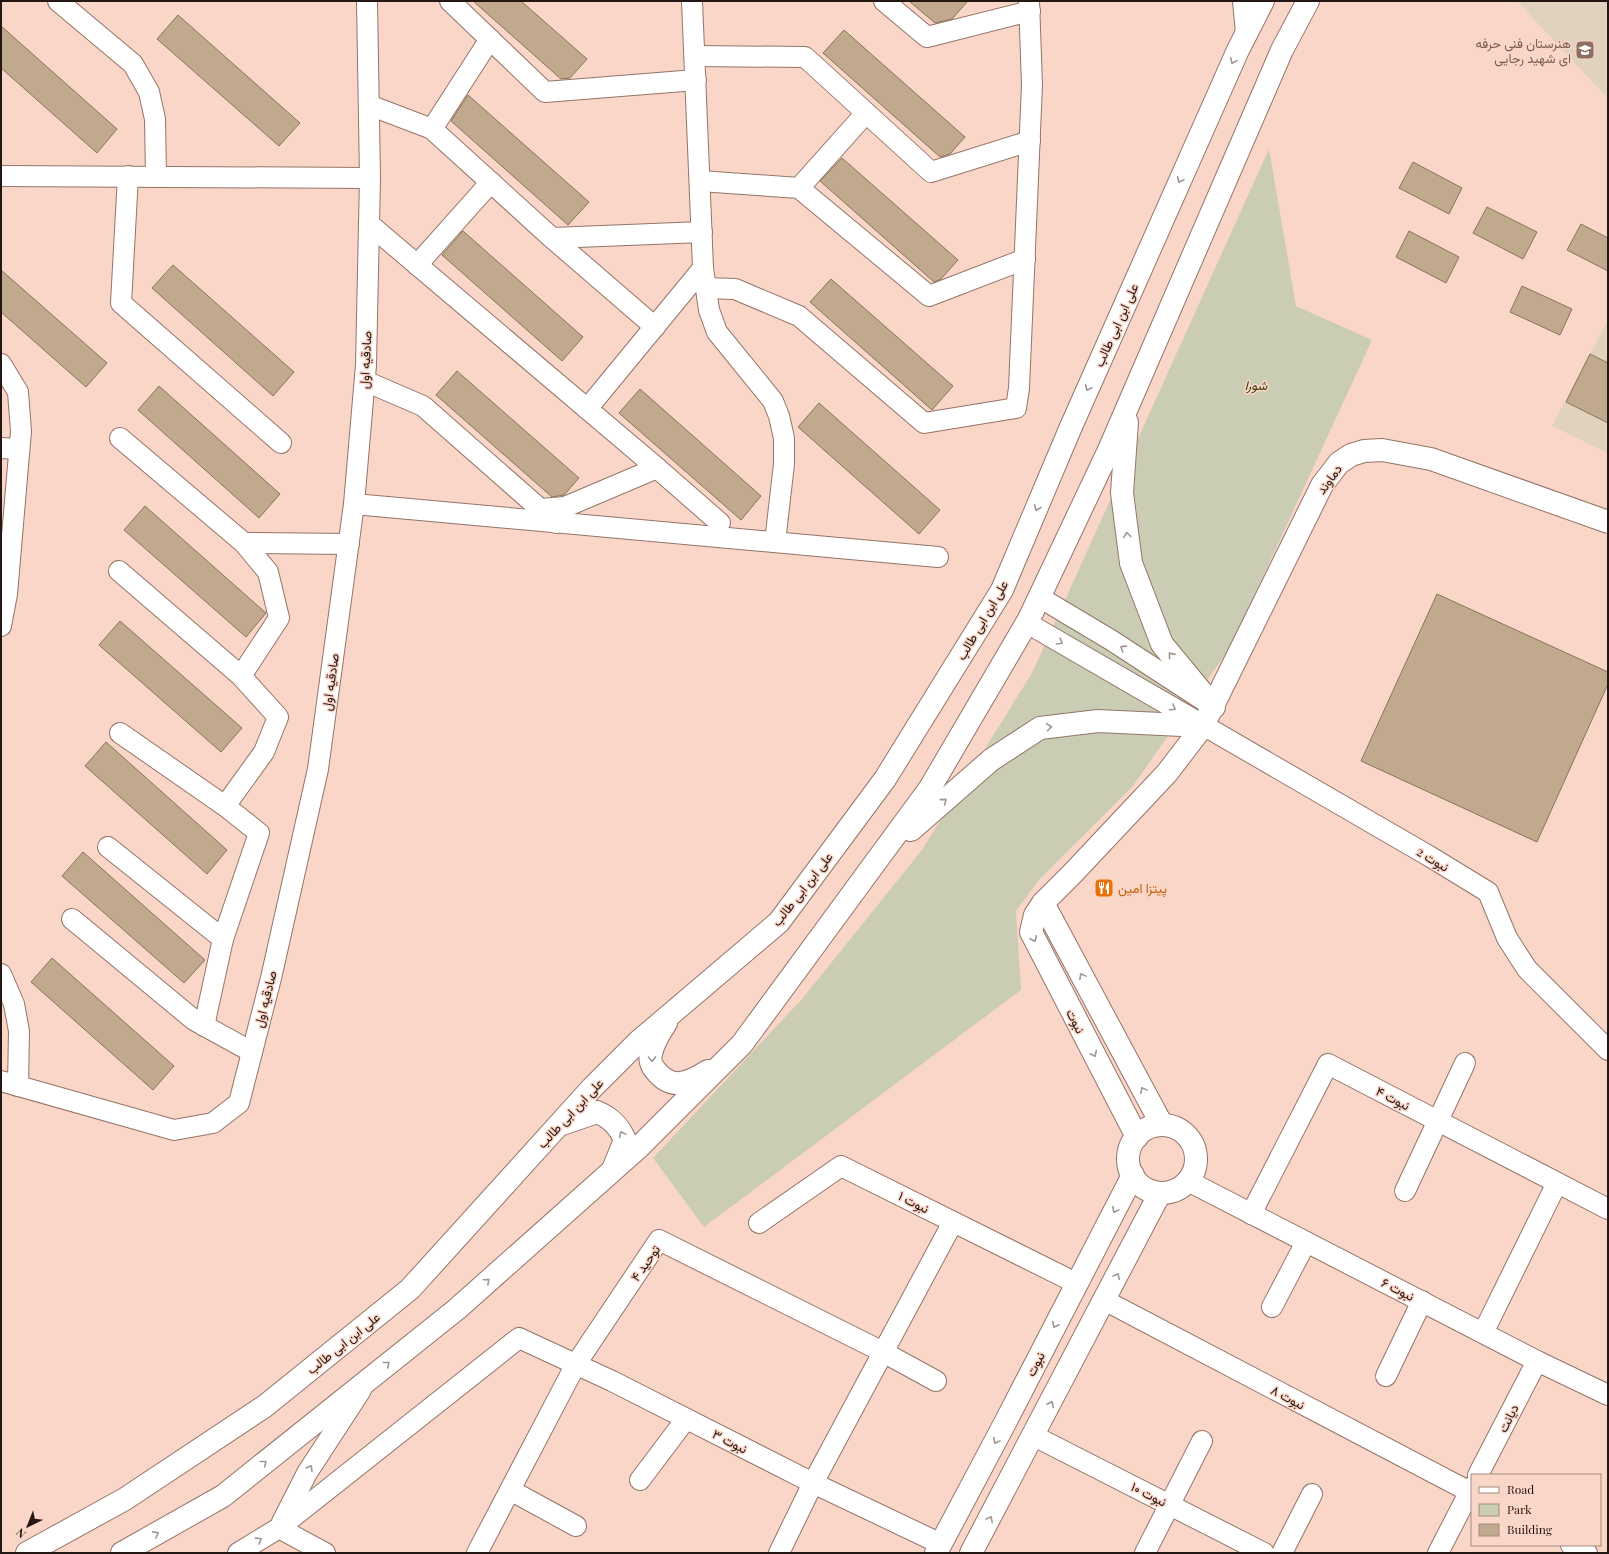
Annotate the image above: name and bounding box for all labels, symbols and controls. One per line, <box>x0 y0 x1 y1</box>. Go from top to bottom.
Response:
place label: هنرستان فنی حرفه ای شهید رجایی <box>1475 34 1571 67</box>
school or university icon: هنرستان فنی حرفه ای شهید رجایی <box>1574 39 1596 61</box>
one-way arrow <box>1230 57 1238 64</box>
one-way arrow <box>1177 175 1185 183</box>
street label: علی ابن ابی طالب <box>1090 280 1143 370</box>
street label: صادقیه اول <box>354 330 376 390</box>
park label: شورا <box>1245 376 1268 394</box>
one-way arrow <box>1085 384 1093 392</box>
street label: دماوند <box>1312 460 1346 498</box>
one-way arrow <box>1034 503 1042 511</box>
one-way arrow <box>1123 532 1132 538</box>
street label: علی ابن ابی طالب <box>952 577 1012 663</box>
one-way arrow <box>1056 638 1063 645</box>
one-way arrow <box>1120 645 1127 653</box>
street label: صادقیه اول <box>317 652 343 712</box>
one-way arrow <box>1169 653 1176 660</box>
one-way arrow <box>1168 703 1175 711</box>
one-way arrow <box>1046 723 1052 732</box>
one-way arrow <box>939 798 947 806</box>
street label: نبوت 2 <box>1413 842 1453 876</box>
street label: علی ابن ابی طالب <box>767 848 837 930</box>
restaurant icon: پیتزا امین <box>1093 877 1115 899</box>
place label: پیتزا امین <box>1118 879 1167 898</box>
one-way arrow <box>1029 934 1037 942</box>
street label: صادقیه اول <box>249 968 281 1029</box>
one-way arrow <box>1079 973 1087 980</box>
street label: نبوت <box>1062 1006 1090 1037</box>
one-way arrow <box>1089 1050 1096 1057</box>
one-way arrow <box>648 1056 656 1062</box>
street label: علی ابن ابی طالب <box>533 1074 607 1152</box>
street label: نبوت ۴ <box>1373 1082 1413 1114</box>
one-way arrow <box>1141 1087 1148 1095</box>
one-way arrow <box>619 1130 627 1138</box>
street label: نبوت ۱ <box>895 1187 933 1217</box>
one-way arrow <box>1112 1205 1119 1213</box>
street label: توحید ۴ <box>626 1241 664 1285</box>
one-way arrow <box>1112 1273 1119 1280</box>
street label: نبوت ۶ <box>1378 1273 1418 1305</box>
one-way arrow <box>483 1279 490 1286</box>
street label: علی ابن ابی طالب <box>303 1308 384 1378</box>
one-way arrow <box>1052 1321 1060 1328</box>
street label: نبوت <box>1021 1348 1049 1379</box>
one-way arrow <box>383 1362 390 1369</box>
street label: نبوت ۸ <box>1268 1381 1308 1414</box>
one-way arrow <box>1046 1401 1053 1408</box>
street label: دیانت <box>1493 1401 1522 1435</box>
street label: نبوت ۳ <box>709 1425 751 1458</box>
one-way arrow <box>993 1437 1000 1444</box>
one-way arrow <box>260 1461 267 1468</box>
one-way arrow <box>305 1465 312 1472</box>
legend <box>1471 1474 1601 1546</box>
street label: نبوت ۱۰ <box>1128 1477 1170 1511</box>
text: Road <box>1507 1481 1534 1497</box>
text: Park <box>1507 1501 1532 1517</box>
north arrow <box>8 1506 48 1546</box>
one-way arrow <box>985 1515 992 1523</box>
text: Building <box>1507 1521 1553 1537</box>
text: N <box>13 1525 29 1542</box>
one-way arrow <box>152 1531 159 1538</box>
one-way arrow <box>254 1538 261 1545</box>

